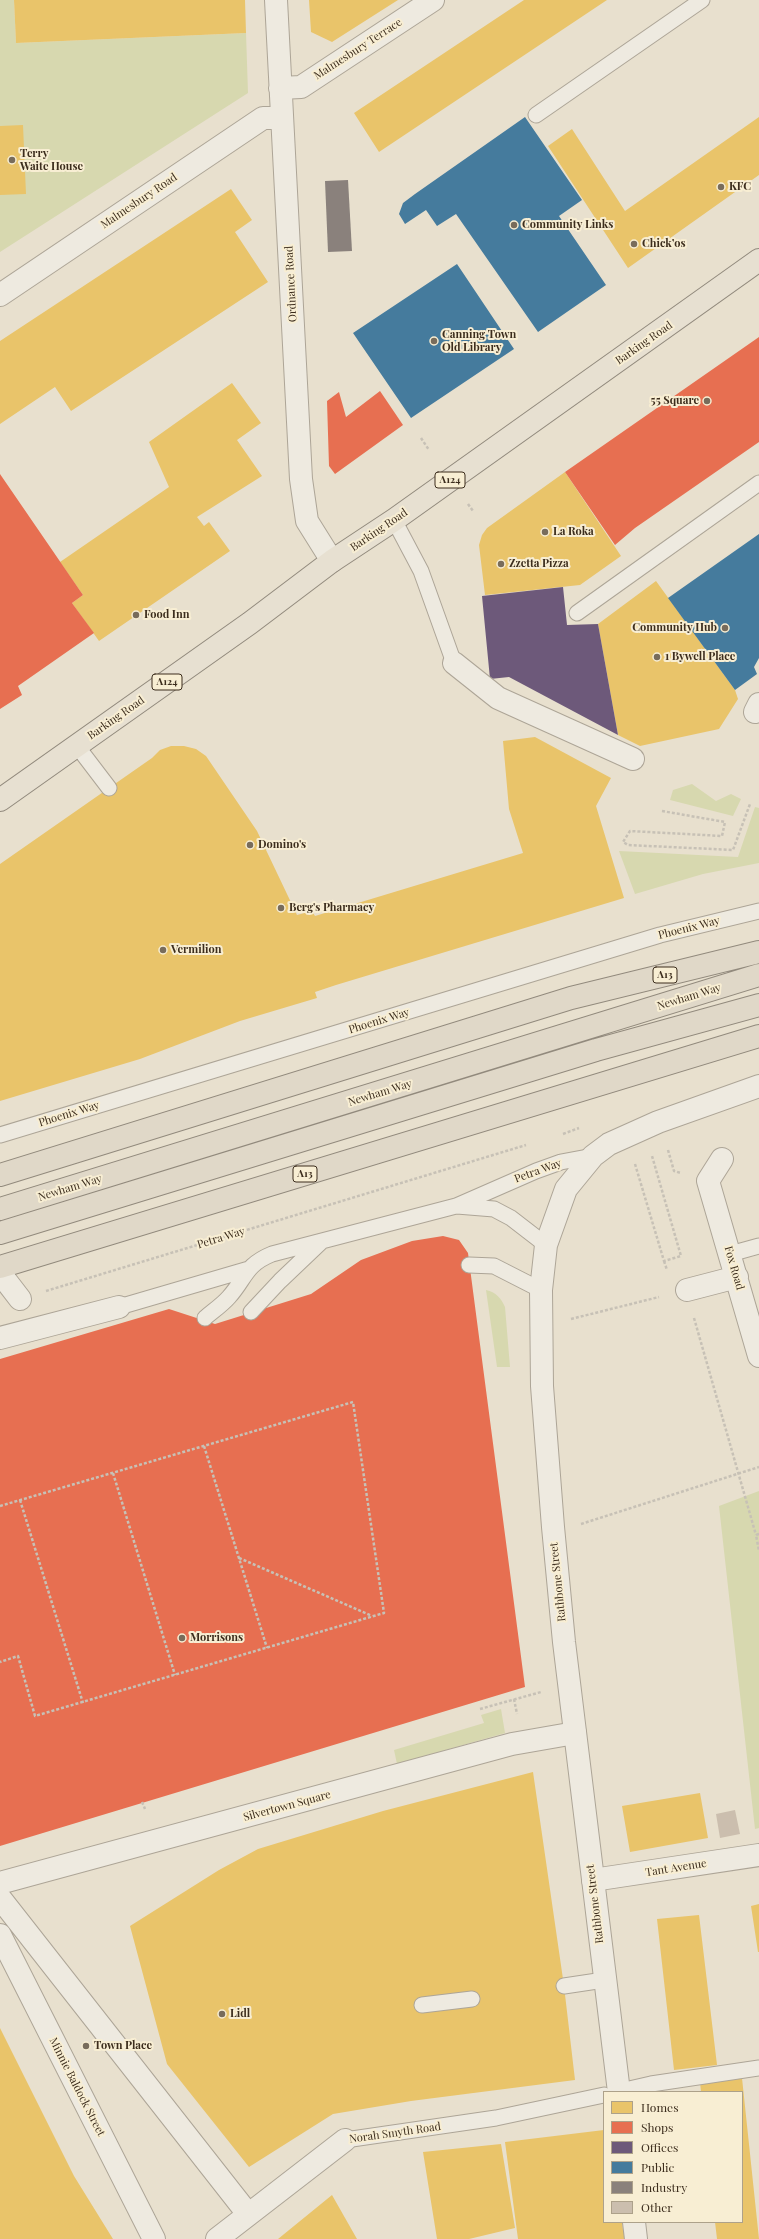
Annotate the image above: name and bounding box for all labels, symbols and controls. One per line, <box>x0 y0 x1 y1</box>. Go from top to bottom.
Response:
street label: Malmesbury Terrace <box>312 16 404 82</box>
place label: Terry Waite House <box>20 147 83 173</box>
marker: Terry Waite House <box>7 155 17 165</box>
street label: Malmesbury Road <box>98 171 180 231</box>
place label: KFC <box>729 180 751 194</box>
marker: KFC <box>716 182 726 192</box>
place label: Community Links <box>522 218 613 232</box>
marker: Community Links <box>509 220 519 230</box>
place label: Chick’os <box>642 237 686 251</box>
marker: Chick’os <box>629 239 639 249</box>
street label: Ordnance Road <box>282 245 300 323</box>
street label: Barking Road <box>613 319 675 367</box>
place label: Canning Town Old Library <box>442 328 516 354</box>
marker: Canning Town Old Library <box>429 336 439 346</box>
place label: 55 Square <box>651 394 699 408</box>
marker: 55 Square <box>702 396 712 406</box>
road number: A124 <box>435 472 465 488</box>
street label: Barking Road <box>348 506 410 554</box>
place label: La Roka <box>553 525 594 539</box>
marker: La Roka <box>540 527 550 537</box>
place label: Zzetta Pizza <box>509 557 569 571</box>
marker: Zzetta Pizza <box>496 559 506 569</box>
place label: Food Inn <box>144 608 189 622</box>
marker: Food Inn <box>131 610 141 620</box>
place label: Community Hub <box>632 621 717 635</box>
marker: Community Hub <box>720 623 730 633</box>
place label: 1 Bywell Place <box>665 650 735 664</box>
marker: 1 Bywell Place <box>652 652 662 662</box>
road number: A124 <box>152 674 182 690</box>
street label: Barking Road <box>85 694 147 742</box>
place label: Domino's <box>258 838 306 852</box>
marker: Domino's <box>245 840 255 850</box>
place label: Berg's Pharmacy <box>289 901 374 915</box>
marker: Berg's Pharmacy <box>276 903 286 913</box>
street label: Phoenix Way <box>657 914 721 942</box>
place label: Vermilion <box>171 943 222 957</box>
marker: Vermilion <box>158 945 168 955</box>
road number: A13 <box>653 967 677 983</box>
street label: Newham Way <box>655 981 723 1013</box>
street label: Phoenix Way <box>347 1005 411 1037</box>
street label: Newham Way <box>346 1077 414 1109</box>
street label: Phoenix Way <box>37 1098 101 1130</box>
street label: Petra Way <box>513 1156 563 1186</box>
road number: A13 <box>293 1166 317 1182</box>
street label: Newham Way <box>36 1172 104 1204</box>
street label: Petra Way <box>196 1224 246 1252</box>
street label: Fox Road <box>721 1244 747 1292</box>
street label: Rathbone Street <box>547 1542 569 1622</box>
place label: Morrisons <box>190 1631 243 1645</box>
marker: Morrisons <box>177 1633 187 1643</box>
street label: Silvertown Square <box>242 1788 332 1824</box>
street label: Tant Avenue <box>645 1857 707 1879</box>
street label: Rathbone Street <box>584 1864 606 1944</box>
place label: Lidl <box>230 2007 250 2021</box>
marker: Lidl <box>217 2009 227 2019</box>
street label: Minnie Baldock Street <box>46 2035 108 2139</box>
place label: Town Place <box>94 2039 152 2053</box>
marker: Town Place <box>81 2041 91 2051</box>
legend <box>603 2091 743 2223</box>
text: Homes <box>641 2099 679 2115</box>
text: Shops <box>641 2119 673 2135</box>
street label: Norah Smyth Road <box>348 2120 442 2146</box>
text: Offices <box>641 2139 678 2155</box>
text: Public <box>641 2159 674 2175</box>
text: Industry <box>641 2179 687 2195</box>
text: Other <box>641 2199 673 2215</box>

